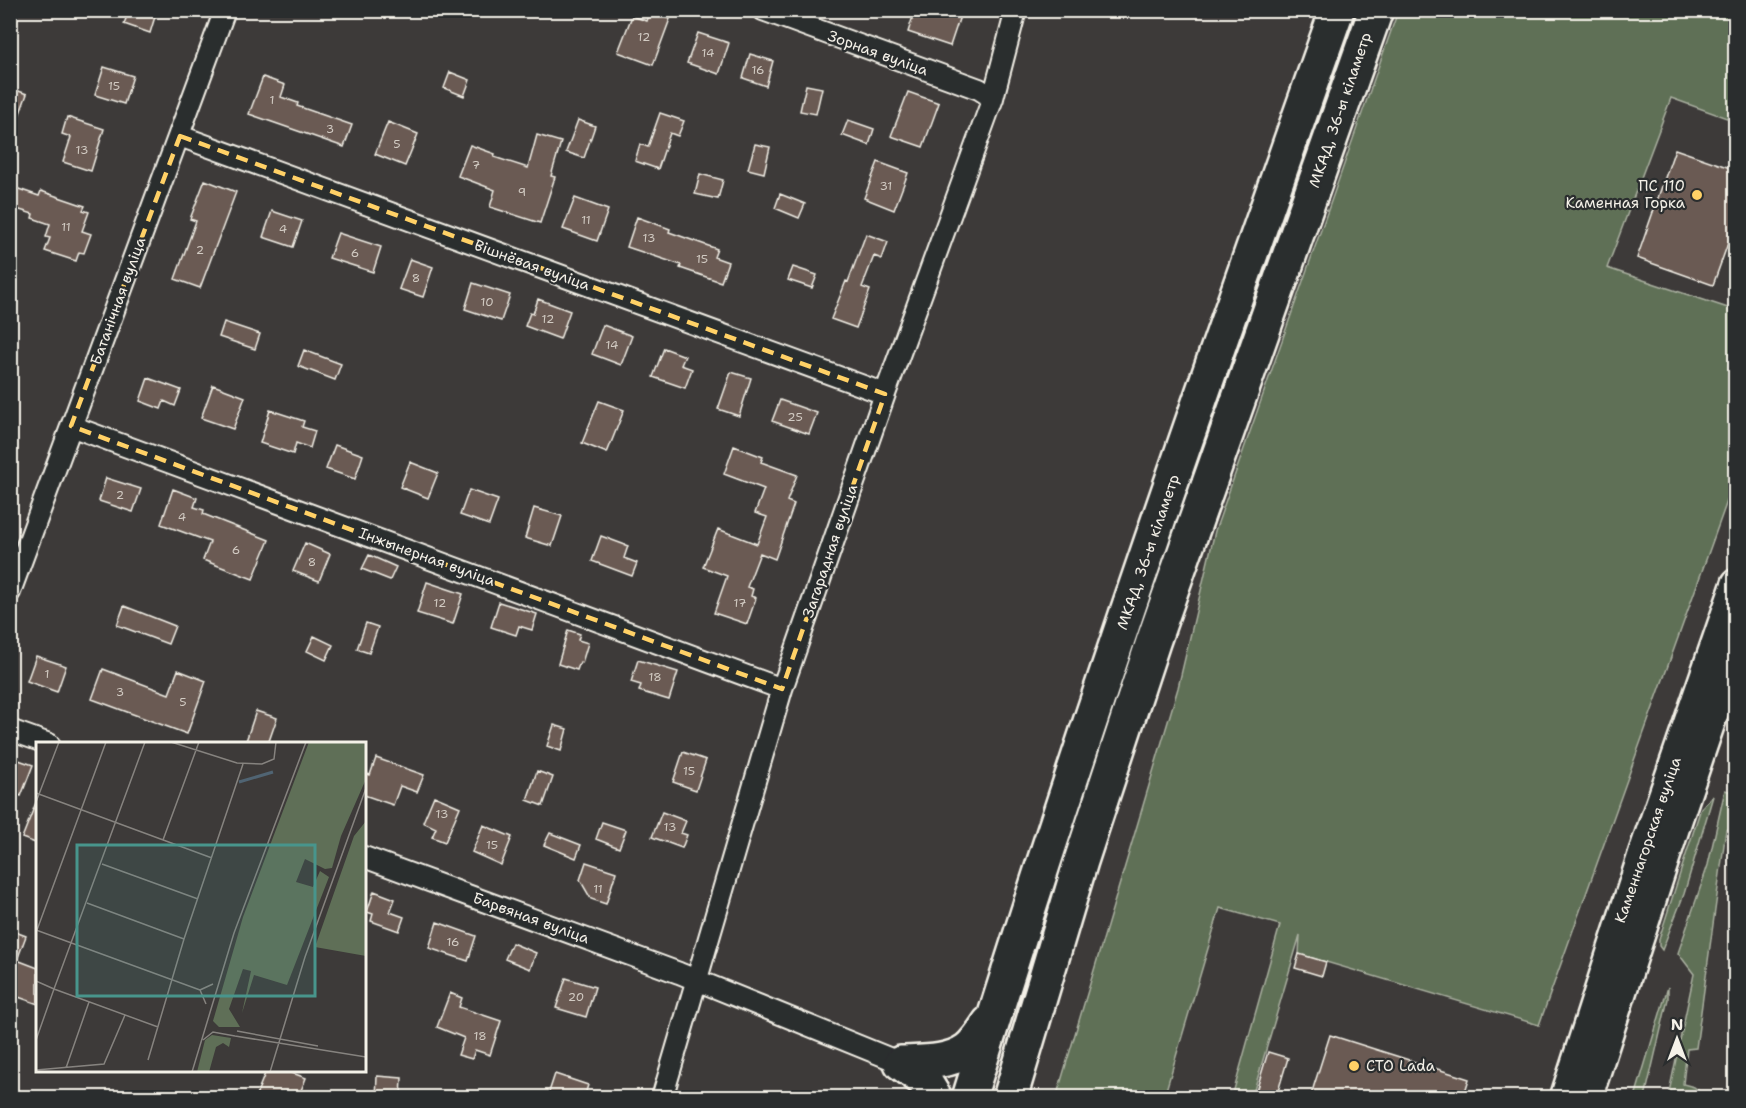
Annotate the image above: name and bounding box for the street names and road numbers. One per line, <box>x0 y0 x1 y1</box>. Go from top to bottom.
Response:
street label: Зорная вуліца <box>825 26 932 81</box>
street label: МКАД, 36-ы кіламетр <box>1304 30 1376 190</box>
street label: Батанічная вуліца <box>86 234 151 368</box>
street label: Вішнёвая вуліца <box>471 235 593 295</box>
street label: МКАД, 36-ы кіламетр <box>1112 472 1184 632</box>
street label: Загарадная вуліца <box>798 481 862 620</box>
street label: Інжынерная вуліца <box>356 523 499 591</box>
street label: Каменнагорская вуліца <box>1610 754 1686 926</box>
street label: Барвяная вуліца <box>470 888 593 949</box>

